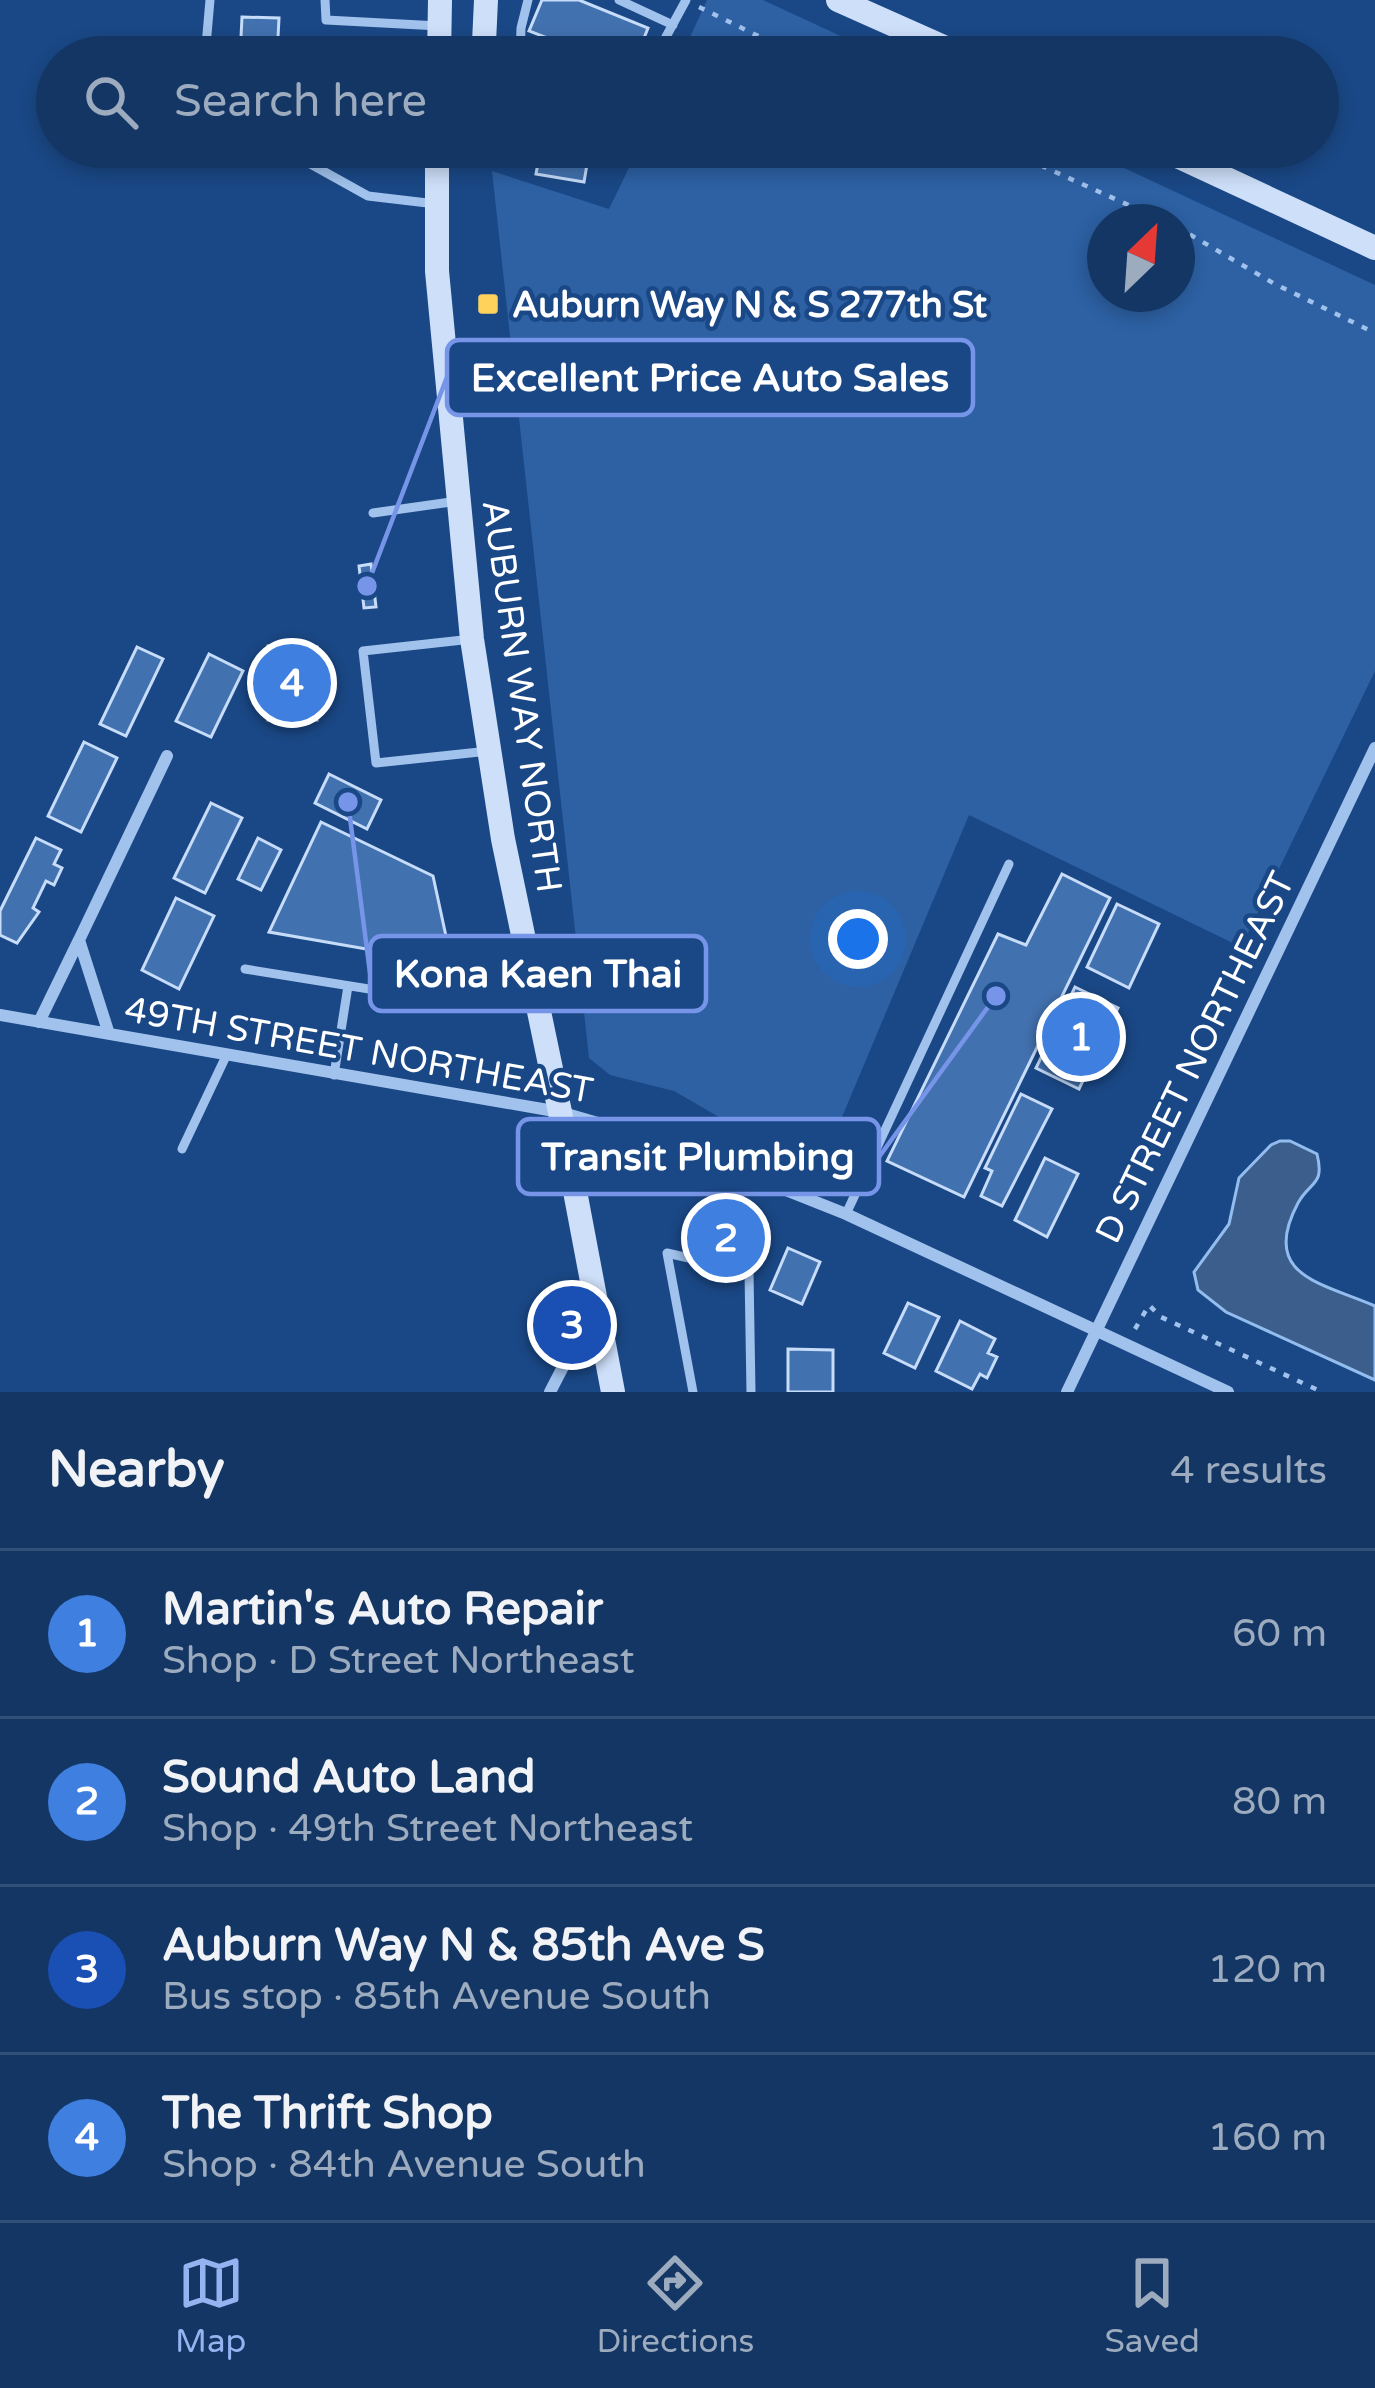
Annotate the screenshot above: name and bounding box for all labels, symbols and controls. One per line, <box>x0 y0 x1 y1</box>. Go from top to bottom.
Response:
search box <box>36 36 1339 168</box>
icon: search <box>78 69 144 135</box>
text: Search here <box>174 75 427 129</box>
north arrow <box>1087 204 1195 312</box>
place label: Auburn Way N & S 277th St <box>512 284 987 327</box>
marker: Auburn Way N & S 277th St <box>475 291 501 317</box>
callout: Excellent Price Auto Sales <box>447 340 973 415</box>
text: Excellent Price Auto Sales <box>471 355 949 402</box>
street label: AUBURN WAY NORTH <box>473 497 570 895</box>
pin: 4 <box>253 638 331 728</box>
street label: D STREET NORTHEAST <box>1087 865 1304 1250</box>
your location <box>828 909 888 969</box>
callout: Kona Kaen Thai <box>370 936 706 1011</box>
text: Kona Kaen Thai <box>394 951 682 998</box>
street label: 49TH STREET NORTHEAST <box>121 988 596 1113</box>
pin: 1 <box>1042 992 1120 1082</box>
callout: Transit Plumbing <box>518 1119 879 1194</box>
text: Transit Plumbing <box>540 1134 855 1181</box>
pin: 2 <box>687 1193 765 1283</box>
pin: 3 <box>533 1280 611 1370</box>
text: Nearby <box>48 1439 225 1501</box>
text: 4 results <box>1170 1447 1327 1494</box>
text: Martin's Auto Repair <box>162 1583 603 1637</box>
text: 1 <box>75 1610 99 1657</box>
text: 60 m <box>1232 1610 1327 1657</box>
text: Shop · D Street Northeast <box>162 1637 635 1684</box>
text: Sound Auto Land <box>162 1751 535 1805</box>
text: 2 <box>75 1778 99 1825</box>
text: 80 m <box>1232 1778 1327 1825</box>
text: Shop · 49th Street Northeast <box>162 1805 693 1852</box>
text: Auburn Way N & 85th Ave S <box>162 1919 765 1973</box>
text: 3 <box>75 1946 99 1993</box>
text: 120 m <box>1208 1946 1327 1993</box>
text: Bus stop · 85th Avenue South <box>162 1973 711 2020</box>
text: The Thrift Shop <box>162 2087 493 2141</box>
text: 4 <box>75 2114 99 2161</box>
text: 160 m <box>1208 2114 1327 2161</box>
text: Shop · 84th Avenue South <box>162 2141 646 2188</box>
tab: Map <box>175 2250 246 2361</box>
tab: Directions <box>596 2250 754 2361</box>
tab: Saved <box>1105 2250 1200 2361</box>

